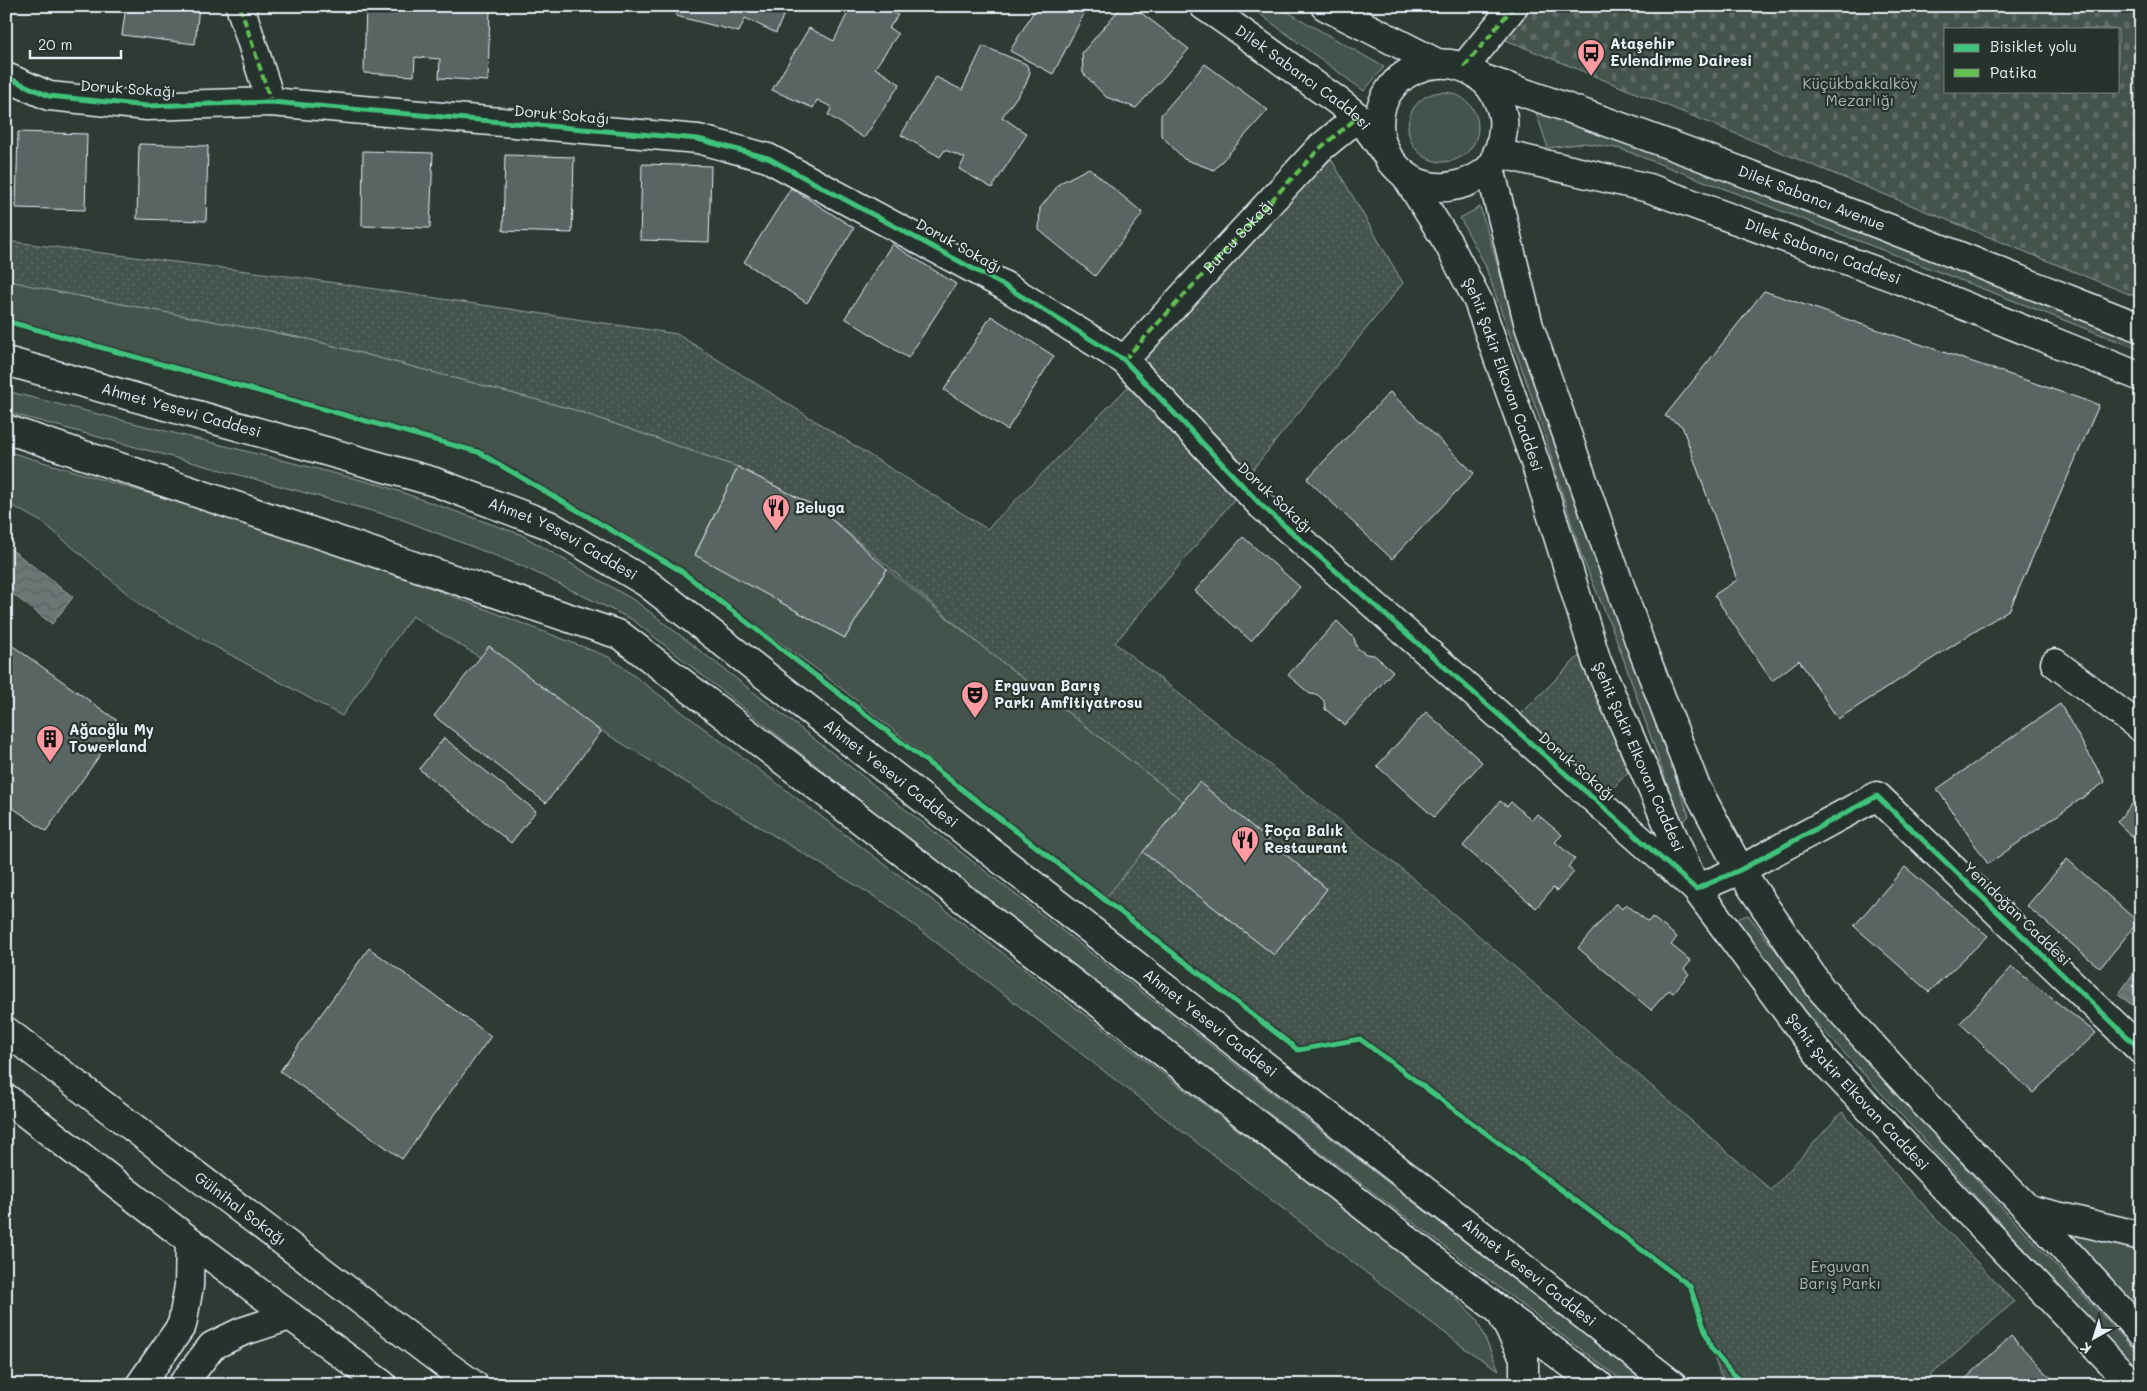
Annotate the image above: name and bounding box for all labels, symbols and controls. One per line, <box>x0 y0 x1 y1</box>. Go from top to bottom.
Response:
street label: Dilek Sabancı Caddesi <box>1232 20 1376 134</box>
scale bar <box>30 28 121 60</box>
legend <box>1944 28 2120 92</box>
place label: Ataşehir Evlendirme Dairesi <box>1610 33 1752 70</box>
text: 20 m <box>38 34 72 54</box>
text: Bisiklet yolu <box>1990 36 2077 56</box>
bus stop icon: Ataşehir Evlendirme Dairesi <box>1576 38 1606 77</box>
text: Patika <box>1990 62 2037 82</box>
park label: Küçükbakkalköy Mezarlığı <box>1803 73 1918 110</box>
street label: Doruk Sokağı <box>80 75 177 101</box>
street label: Doruk Sokağı <box>514 100 611 128</box>
street label: Dilek Sabancı Avenue <box>1736 160 1889 235</box>
street label: Burcu Sokağı <box>1198 194 1278 277</box>
street label: Doruk Sokağı <box>913 213 1006 277</box>
street label: Dilek Sabancı Caddesi <box>1742 213 1904 288</box>
street label: Şehit Şakir Elkovan Caddesi <box>1459 274 1548 474</box>
street label: Ahmet Yesevi Caddesi <box>99 377 264 441</box>
street label: Doruk Sokağı <box>1234 457 1318 537</box>
street label: Ahmet Yesevi Caddesi <box>486 492 641 584</box>
restaurant icon: Beluga <box>761 493 791 532</box>
place label: Beluga <box>795 497 845 517</box>
street label: Şehit Şakir Elkovan Caddesi <box>1589 659 1689 854</box>
place label: Erguvan Barış Parkı Amfitiyatrosu <box>994 675 1143 712</box>
theatre icon: Erguvan Barış Parkı Amfitiyatrosu <box>960 680 990 719</box>
street label: Ahmet Yesevi Caddesi <box>820 714 963 832</box>
place label: Ağaoğlu My Towerland <box>69 719 154 756</box>
building icon: Ağaoğlu My Towerland <box>35 724 65 763</box>
street label: Doruk Sokağı <box>1535 727 1620 805</box>
place label: Foça Balık Restaurant <box>1264 820 1348 857</box>
restaurant icon: Foça Balık Restaurant <box>1230 825 1260 864</box>
street label: Yenidoğan Caddesi <box>1960 857 2076 970</box>
street label: Ahmet Yesevi Caddesi <box>1139 964 1282 1081</box>
street label: Şehit Şakir Elkovan Caddesi <box>1783 1009 1934 1174</box>
street label: Gülnihal Sokağı <box>191 1167 291 1249</box>
street label: Ahmet Yesevi Caddesi <box>1459 1213 1601 1330</box>
park label: Erguvan Barış Parkı <box>1799 1256 1881 1293</box>
north arrow <box>2070 1314 2120 1364</box>
text: K <box>2076 1338 2095 1359</box>

